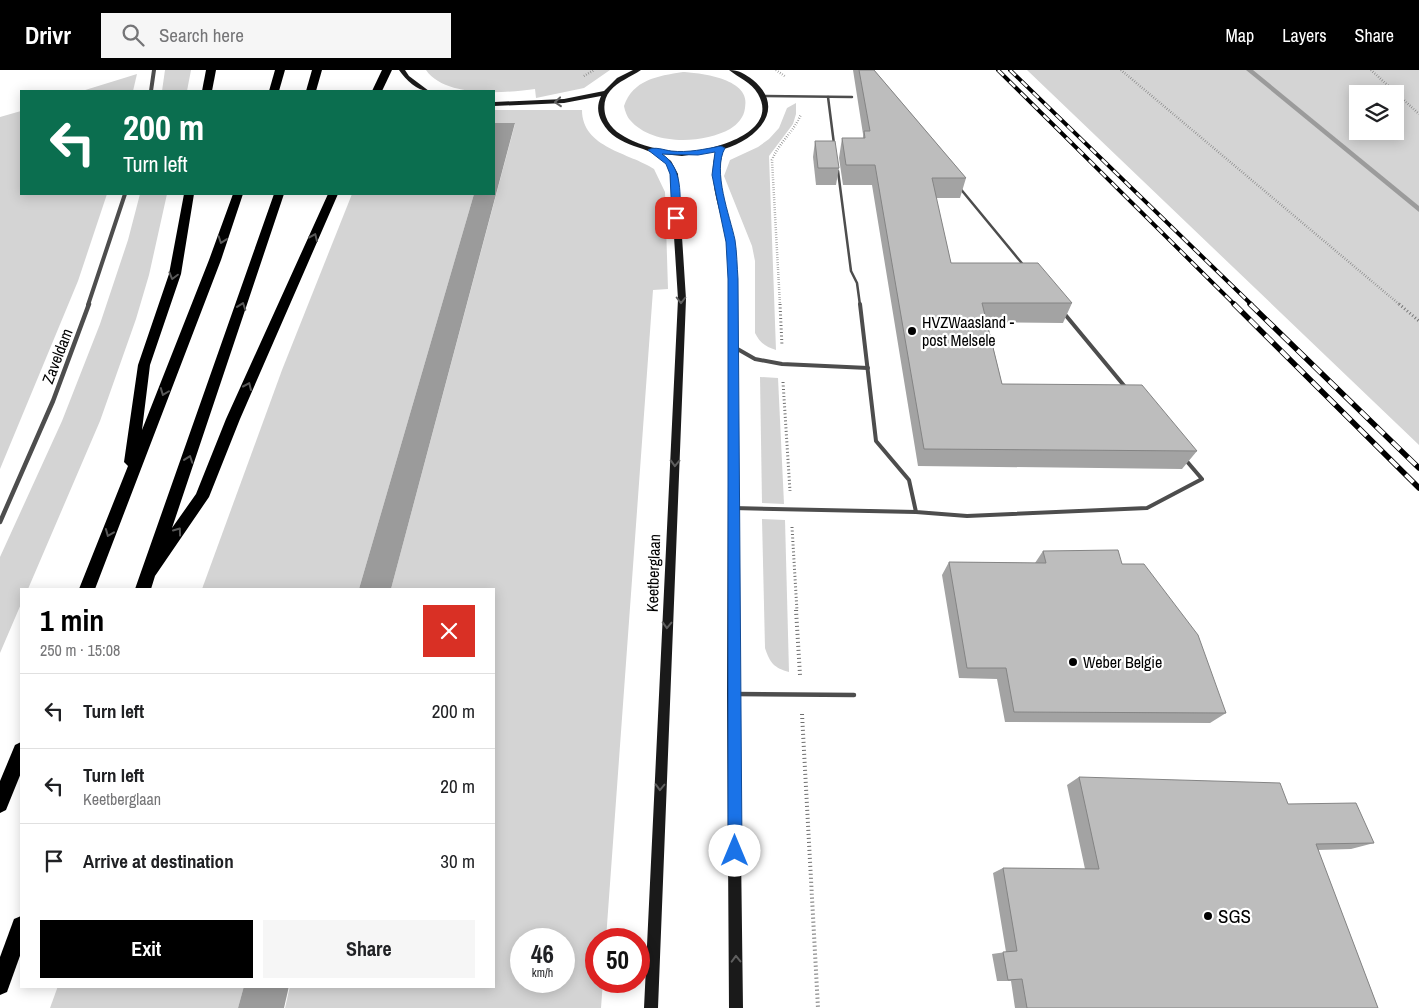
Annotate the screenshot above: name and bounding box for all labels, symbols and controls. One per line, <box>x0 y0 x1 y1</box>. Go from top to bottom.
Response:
search box <box>101 13 451 58</box>
text: Drivr <box>25 19 71 51</box>
icon: search <box>119 21 147 49</box>
text: Search here <box>159 22 244 48</box>
text: Map <box>1226 23 1254 48</box>
text: Layers <box>1282 23 1327 48</box>
text: Share <box>1355 23 1394 48</box>
map controls <box>1349 85 1404 140</box>
button: layers <box>1349 85 1404 140</box>
one-way arrow <box>553 96 561 107</box>
text: 200 m <box>123 104 204 151</box>
icon: left <box>40 110 105 175</box>
text: Turn left <box>123 149 188 179</box>
pin <box>655 197 697 239</box>
icon: arrive <box>662 204 690 232</box>
one-way arrow <box>307 233 318 242</box>
one-way arrow <box>218 235 228 244</box>
one-way arrow <box>169 271 179 280</box>
one-way arrow <box>676 297 686 305</box>
one-way arrow <box>237 302 247 310</box>
place label: HVZWaasland - post Melsele <box>922 311 1015 351</box>
street label: Zaveldam <box>36 325 78 387</box>
marker: HVZWaasland - post Melsele <box>906 325 918 337</box>
one-way arrow <box>241 382 252 391</box>
one-way arrow <box>160 387 170 396</box>
one-way arrow <box>183 455 193 464</box>
one-way arrow <box>669 459 680 467</box>
one-way arrow <box>172 527 181 537</box>
one-way arrow <box>105 528 115 537</box>
street label: Keetberglaan <box>641 534 665 612</box>
text: 1 min <box>40 600 104 640</box>
button: close <box>423 605 475 657</box>
one-way arrow <box>662 621 673 629</box>
text: 250 m · 15:08 <box>40 639 120 661</box>
place label: Weber Belgie <box>1083 651 1162 673</box>
marker: Weber Belgie <box>1067 656 1079 668</box>
icon: left <box>40 697 68 725</box>
text: Turn left <box>83 698 144 724</box>
text: 200 m <box>432 698 475 724</box>
text: Turn left <box>83 762 144 788</box>
icon: left <box>40 772 68 800</box>
text: 20 m <box>440 773 475 799</box>
one-way arrow <box>655 784 666 792</box>
text: Keetberglaan <box>83 788 161 810</box>
position arrow <box>708 824 760 876</box>
icon: arrive <box>40 847 68 875</box>
text: Arrive at destination <box>83 848 234 874</box>
text: 30 m <box>440 848 475 874</box>
place label: SGS <box>1218 903 1251 929</box>
marker: SGS <box>1202 910 1214 922</box>
button: Exit <box>40 920 253 978</box>
button: Share <box>263 920 475 978</box>
speed limit sign: 50 <box>585 928 650 993</box>
text: 46 <box>531 937 554 971</box>
one-way arrow <box>731 955 741 963</box>
text: km/h <box>532 965 553 981</box>

